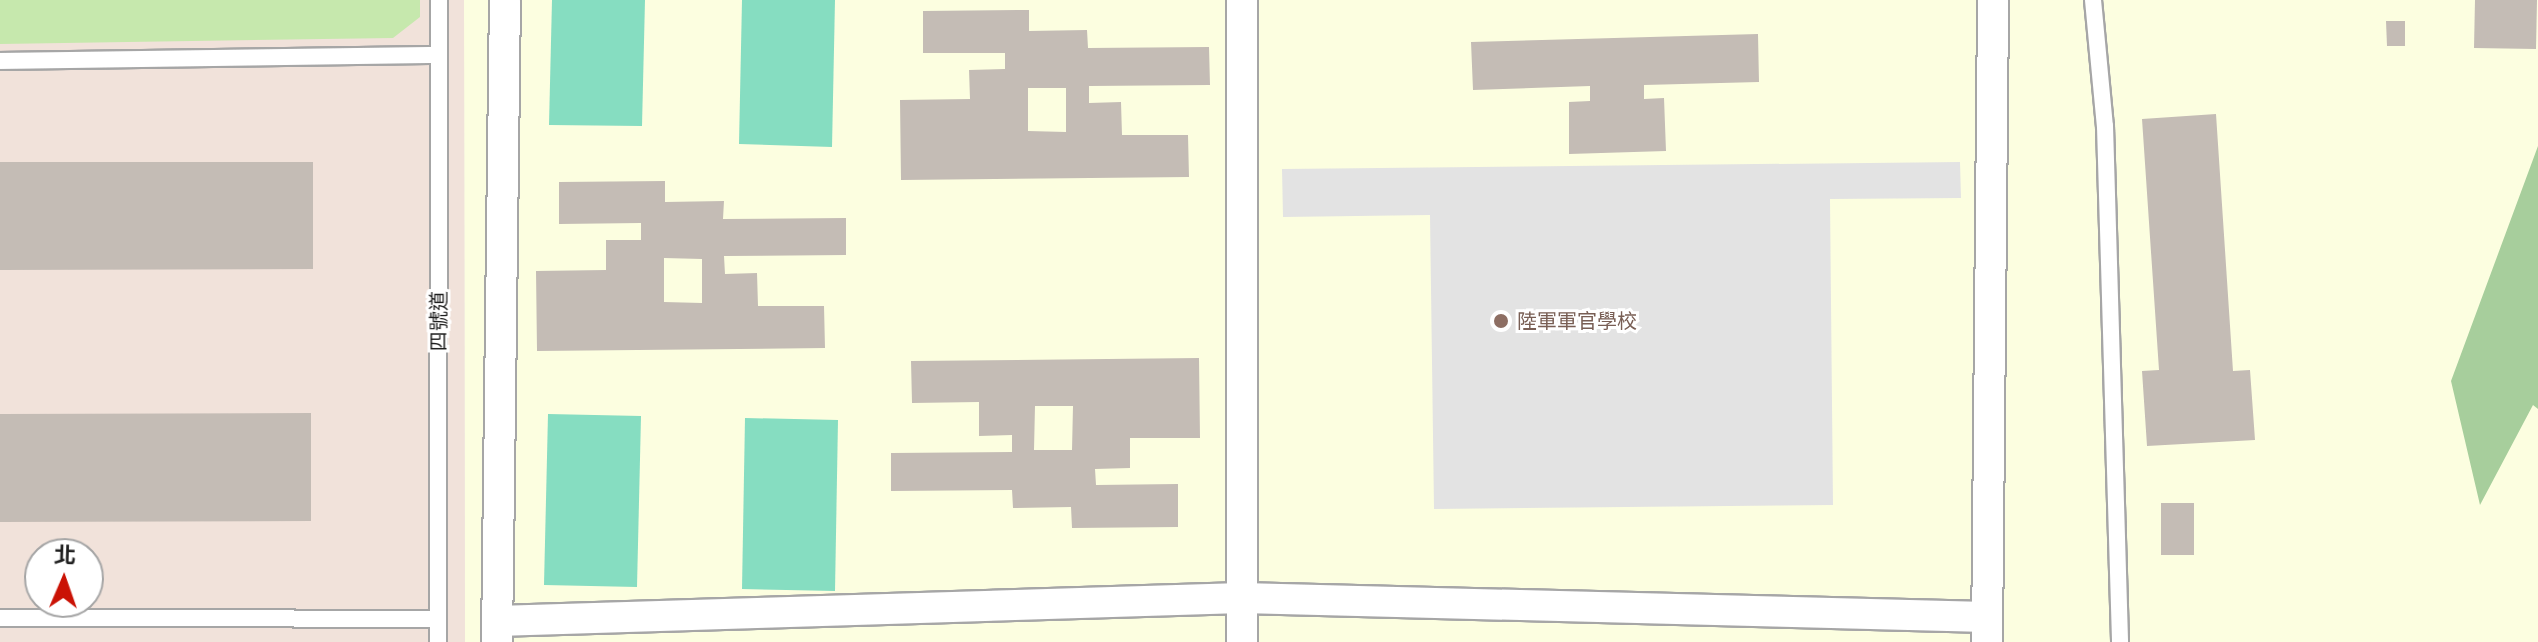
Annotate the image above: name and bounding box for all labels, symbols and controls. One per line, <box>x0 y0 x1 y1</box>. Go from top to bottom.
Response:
street label: 四號道 <box>427 291 451 351</box>
place label: 陸軍軍官學校 <box>1517 309 1637 333</box>
marker: 陸軍軍官學校 <box>1492 312 1510 330</box>
north arrow <box>24 538 104 618</box>
text: 北 <box>53 543 76 568</box>

